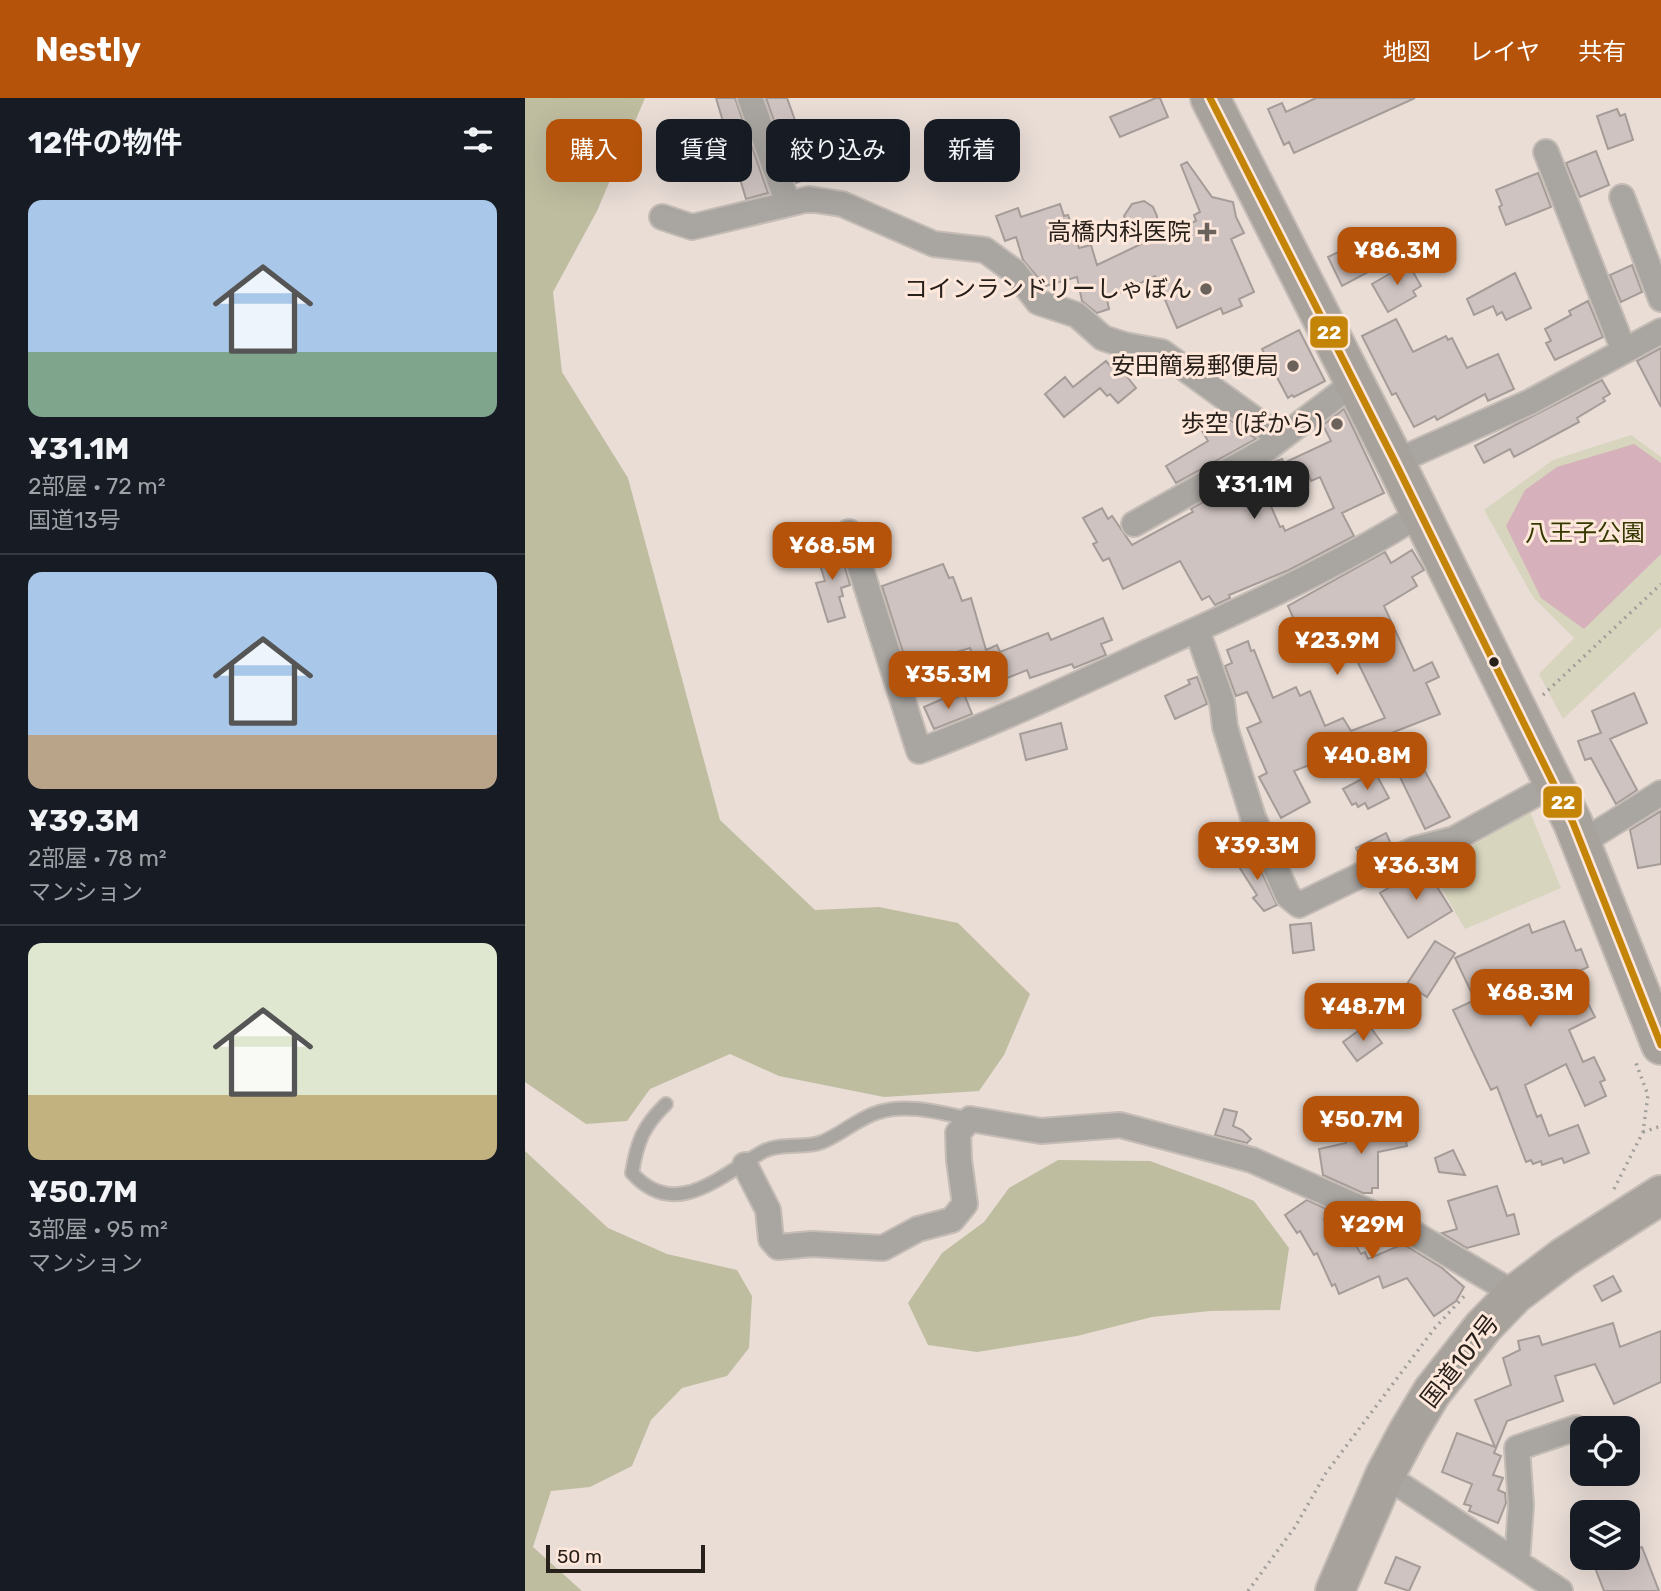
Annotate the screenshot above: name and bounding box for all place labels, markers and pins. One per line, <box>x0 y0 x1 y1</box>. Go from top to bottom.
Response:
place label: 高橋内科医院 <box>1047 218 1191 246</box>
marker: 高橋内科医院 <box>1197 222 1217 242</box>
pin: ¥86.3M <box>1340 228 1454 287</box>
place label: コインランドリーしゃぼん <box>904 275 1192 303</box>
marker: コインランドリーしゃぼん <box>1198 281 1214 297</box>
place label: 安田簡易郵便局 <box>1111 352 1279 380</box>
marker: 安田簡易郵便局 <box>1285 358 1301 374</box>
place label: 歩空 (ぽから) <box>1181 410 1323 438</box>
marker: 歩空 (ぽから) <box>1329 416 1345 432</box>
pin: ¥31.1M <box>1197 462 1311 521</box>
pin: ¥68.5M <box>775 522 889 582</box>
pin: ¥23.9M <box>1280 618 1394 677</box>
pin: ¥35.3M <box>891 652 1005 711</box>
unlabelled marker <box>1487 655 1501 669</box>
pin: ¥40.8M <box>1310 732 1424 792</box>
pin: ¥39.3M <box>1200 822 1314 882</box>
pin: ¥36.3M <box>1359 842 1473 902</box>
pin: ¥68.3M <box>1473 970 1587 1029</box>
pin: ¥48.7M <box>1306 984 1420 1043</box>
pin: ¥50.7M <box>1304 1096 1418 1156</box>
pin: ¥29M <box>1331 1202 1413 1261</box>

